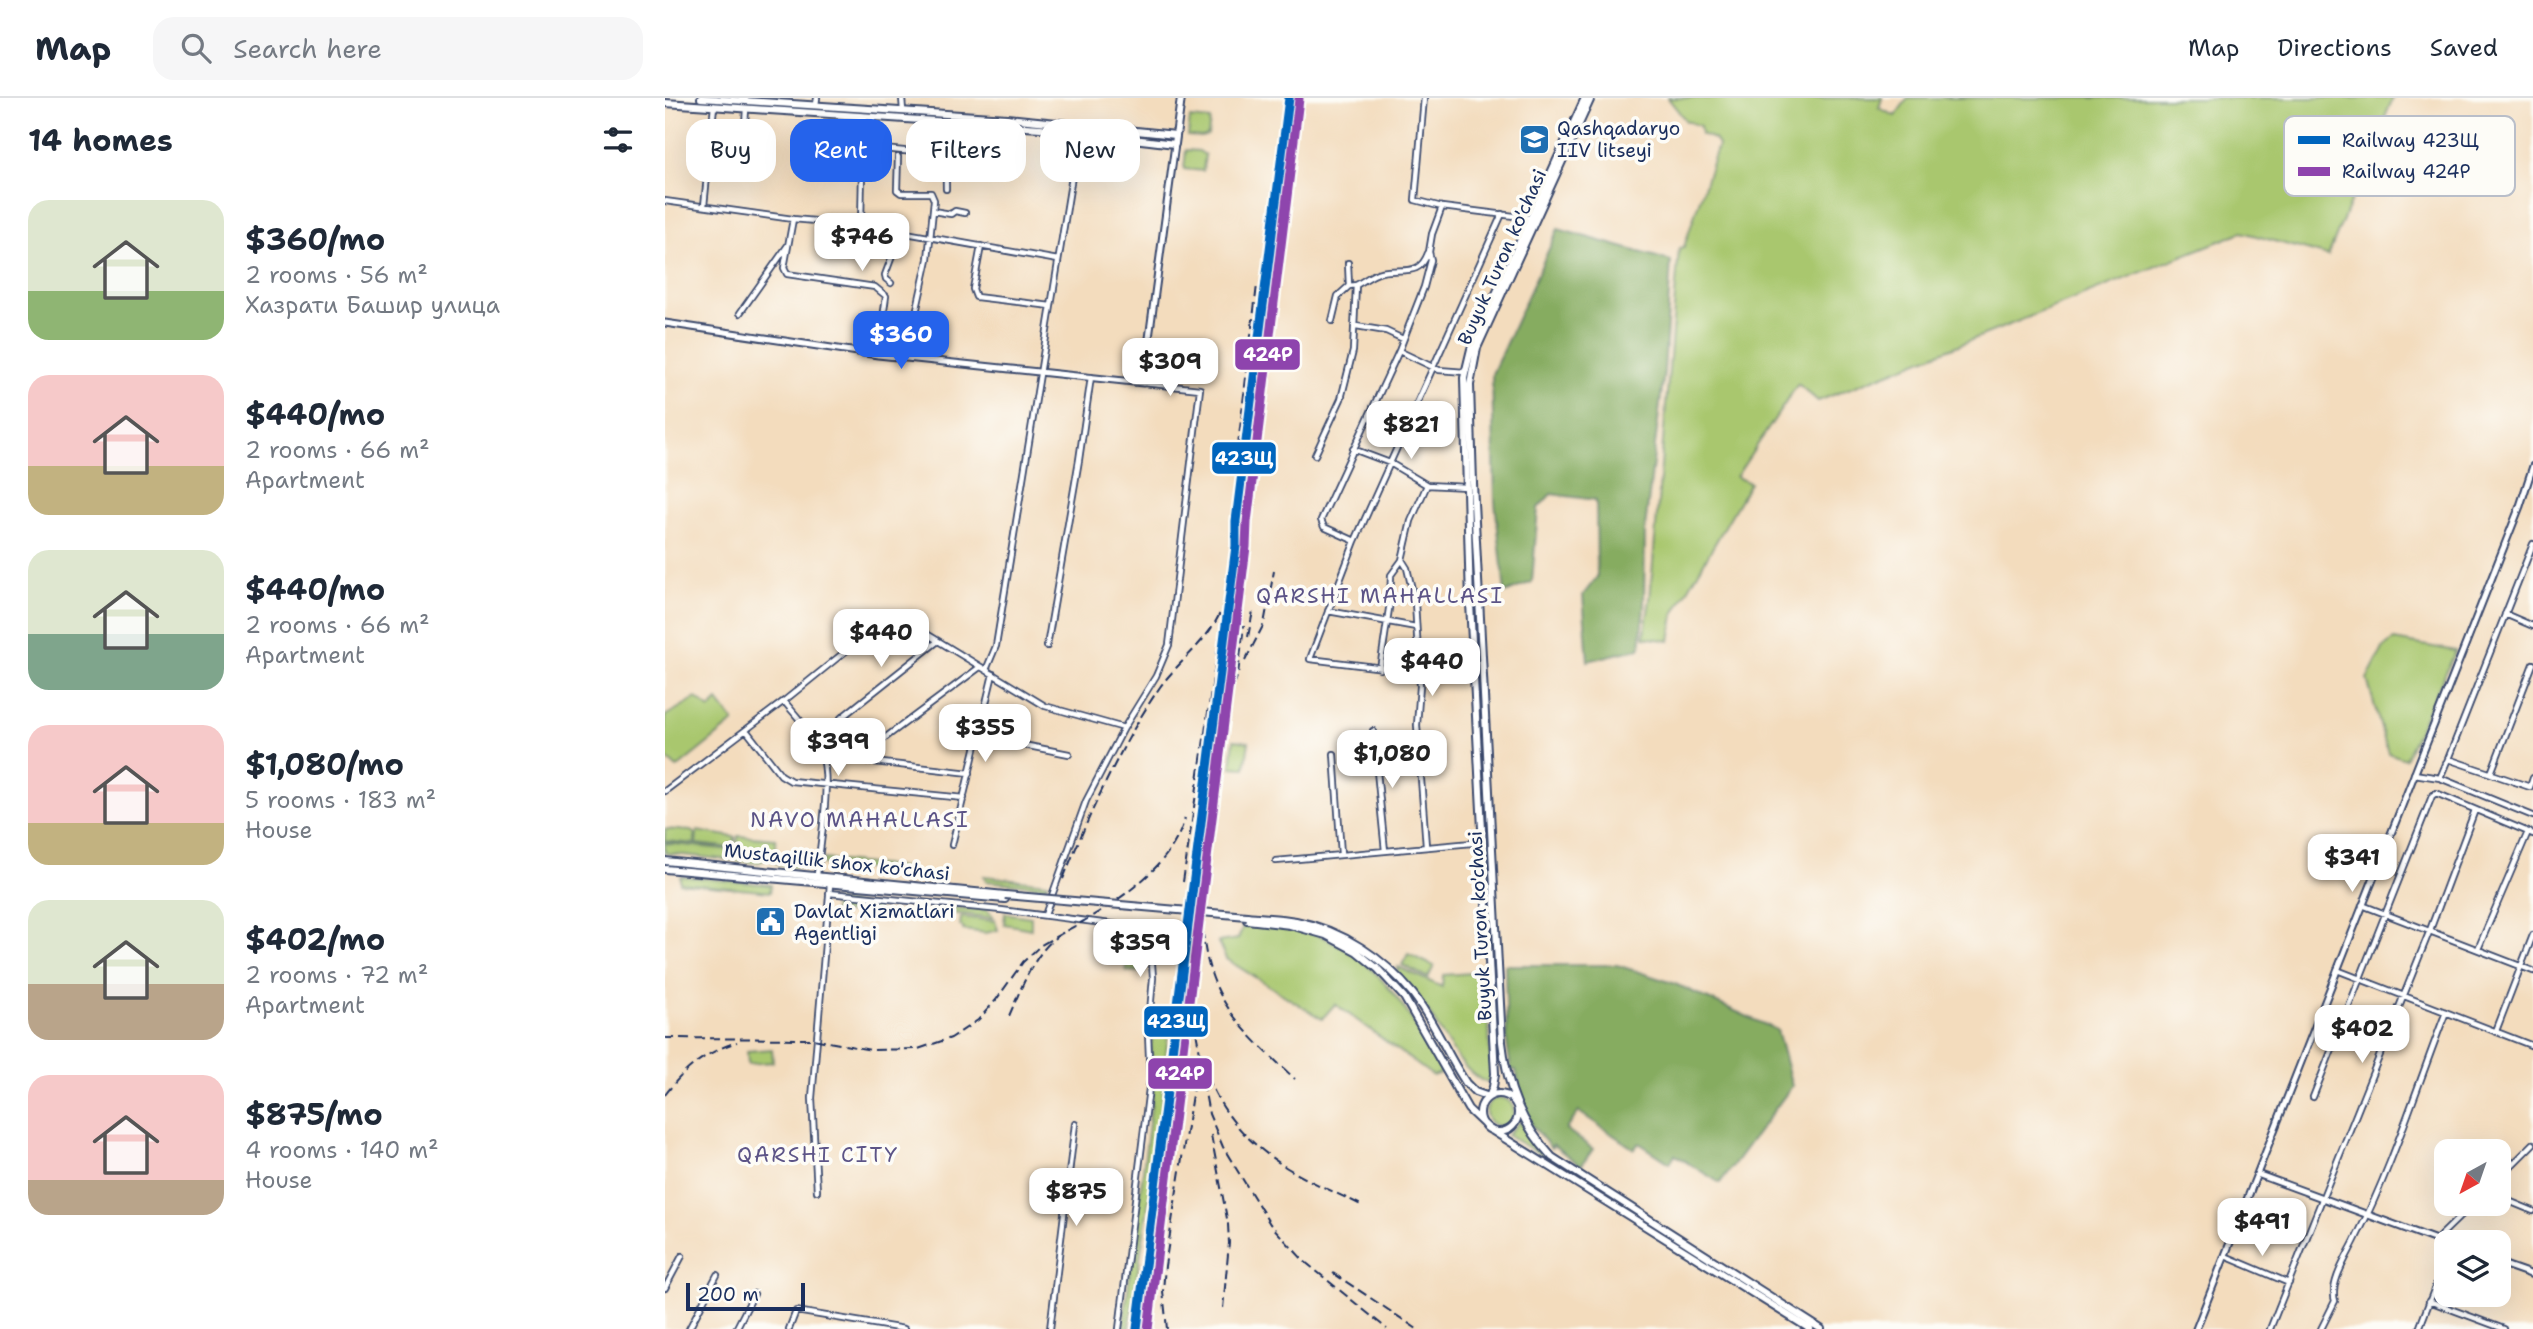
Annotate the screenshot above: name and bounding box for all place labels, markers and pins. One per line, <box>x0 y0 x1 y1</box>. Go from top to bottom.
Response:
place label: Qashqadaryo IIV litseyi <box>1557 116 1680 163</box>
school or university icon: Qashqadaryo IIV litseyi <box>1517 122 1551 156</box>
pin: $746 <box>821 214 903 273</box>
pin: $360 <box>860 312 942 371</box>
pin: $309 <box>1129 338 1211 398</box>
pin: $821 <box>1370 402 1452 461</box>
pin: $440 <box>840 610 922 669</box>
pin: $440 <box>1391 638 1473 698</box>
pin: $355 <box>944 704 1026 764</box>
pin: $399 <box>797 718 879 778</box>
pin: $1,080 <box>1335 730 1449 790</box>
pin: $341 <box>2311 834 2393 894</box>
place label: Davlat Xizmatlari Agentligi <box>794 899 955 946</box>
public building icon: Davlat Xizmatlari Agentligi <box>754 905 788 939</box>
pin: $359 <box>1099 920 1181 979</box>
pin: $402 <box>2321 1006 2403 1065</box>
pin: $875 <box>1035 1168 1117 1228</box>
pin: $491 <box>2221 1198 2303 1258</box>

